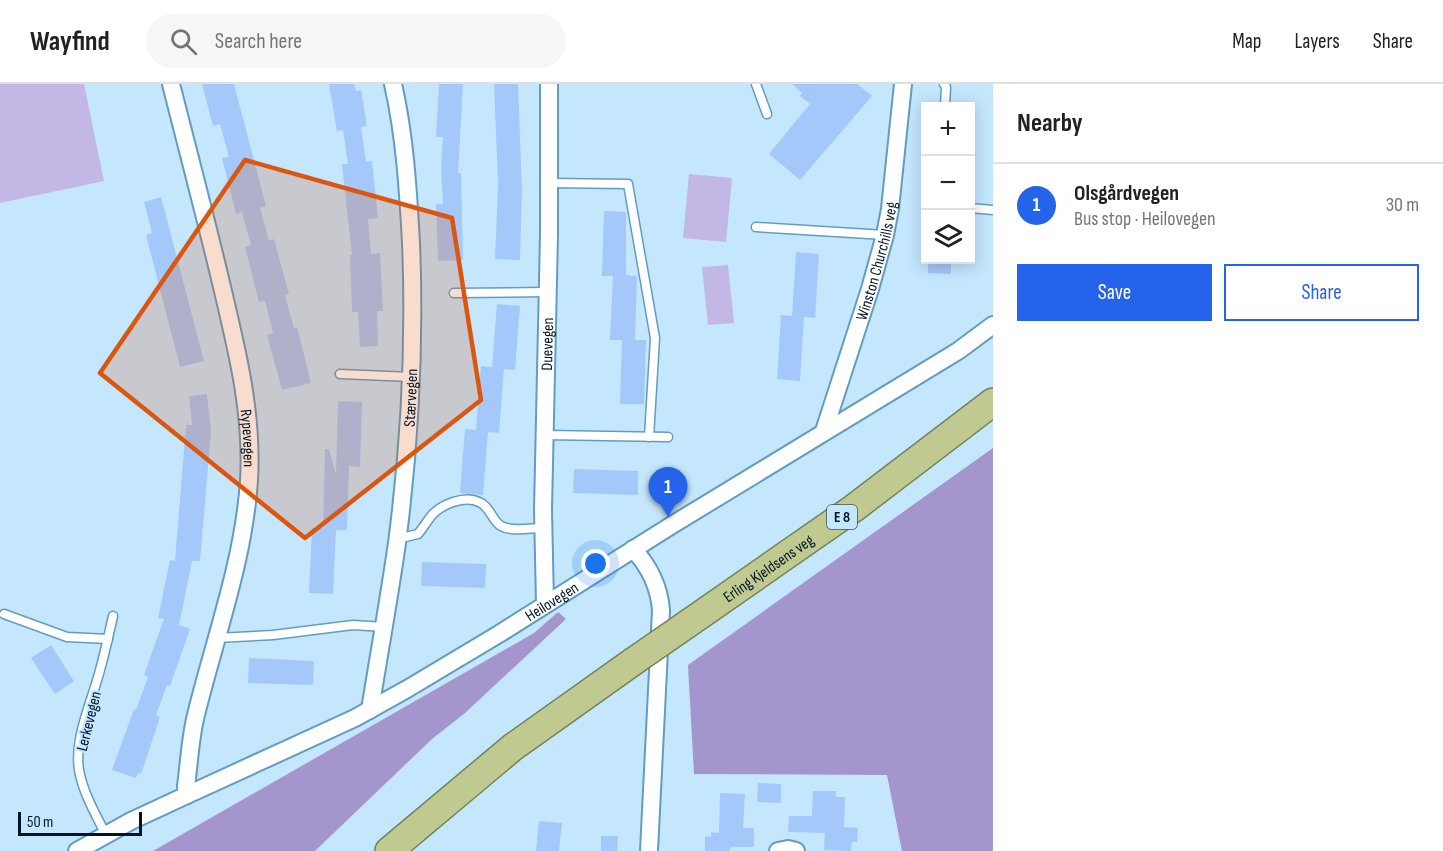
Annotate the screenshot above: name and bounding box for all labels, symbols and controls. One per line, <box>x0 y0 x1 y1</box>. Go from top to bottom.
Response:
search box <box>146 14 566 68</box>
text: Wayfind <box>30 25 110 58</box>
icon: search <box>167 25 200 58</box>
text: Search here <box>215 28 302 55</box>
text: Map <box>1232 29 1261 54</box>
text: Layers <box>1294 29 1340 54</box>
text: Share <box>1373 29 1413 54</box>
map controls <box>921 102 975 264</box>
button: + <box>921 102 975 156</box>
text: Nearby <box>1017 108 1083 139</box>
button: − <box>921 156 975 210</box>
text: Olsgårdvegen <box>1074 180 1179 207</box>
text: 1 <box>1033 193 1040 217</box>
text: 30 m <box>1386 193 1419 217</box>
street label: Winston Churchills veg <box>852 201 902 323</box>
text: Bus stop · Heilovegen <box>1074 207 1216 231</box>
button: layers <box>921 210 975 264</box>
button: Save <box>1017 264 1212 321</box>
button: Share <box>1224 264 1419 321</box>
street label: Duevegen <box>538 317 558 371</box>
street label: Stærvegen <box>400 368 422 428</box>
street label: Rypevegen <box>236 408 258 467</box>
pin: 1 <box>648 468 688 517</box>
road number: E 8 <box>827 505 857 529</box>
street label: Erling Kjeldsens veg <box>720 531 818 607</box>
your location <box>581 549 610 578</box>
street label: Heilovegen <box>522 578 582 626</box>
street label: Lerkevegen <box>73 689 106 753</box>
scale bar <box>18 809 142 836</box>
text: 50 m <box>27 813 53 832</box>

